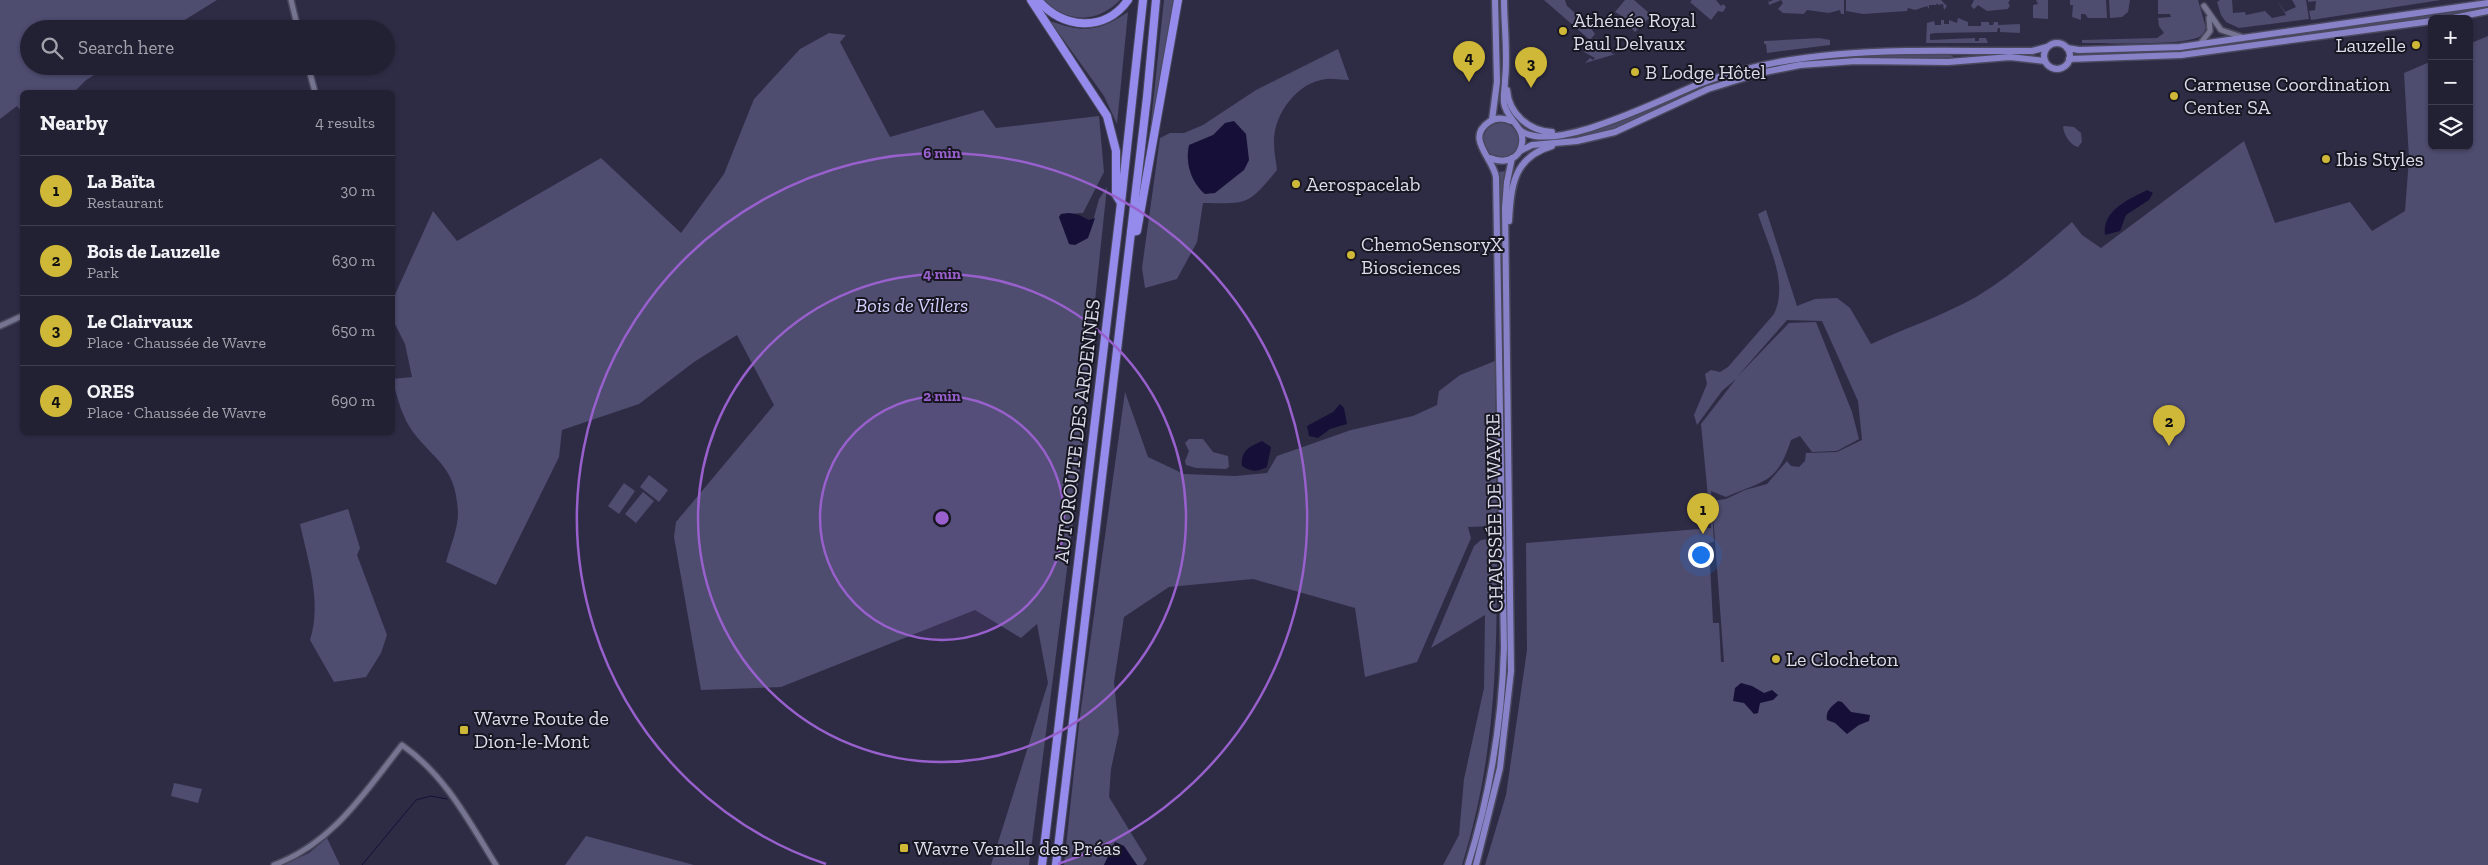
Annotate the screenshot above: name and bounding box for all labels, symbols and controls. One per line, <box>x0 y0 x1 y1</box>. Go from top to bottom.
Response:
place label: Athénée Royal Paul Delvaux <box>1573 8 1696 55</box>
map controls <box>2428 15 2473 150</box>
button: + <box>2428 15 2473 60</box>
search box <box>20 20 395 75</box>
marker: Athénée Royal Paul Delvaux <box>1557 25 1569 37</box>
place label: Lauzelle <box>2336 33 2406 57</box>
icon: search <box>38 34 66 62</box>
text: Search here <box>78 36 174 59</box>
marker: Lauzelle <box>2410 39 2422 51</box>
pin: 4 <box>1453 41 1485 82</box>
pin: 3 <box>1515 47 1547 88</box>
place label: B Lodge Hôtel <box>1645 60 1766 84</box>
button: − <box>2428 60 2473 105</box>
marker: B Lodge Hôtel <box>1629 66 1641 78</box>
place label: Carmeuse Coordination Center SA <box>2184 72 2390 119</box>
marker: Carmeuse Coordination Center SA <box>2168 90 2180 102</box>
button: layers <box>2428 105 2473 150</box>
text: Nearby <box>40 110 108 135</box>
text: 4 results <box>315 113 375 132</box>
text: 6 min <box>923 144 961 162</box>
place label: Ibis Styles <box>2336 147 2424 171</box>
marker: Ibis Styles <box>2320 153 2332 165</box>
text: La Baïta <box>87 170 155 193</box>
place label: Aerospacelab <box>1306 172 1420 196</box>
marker: Aerospacelab <box>1290 178 1302 190</box>
text: 1 <box>53 181 59 200</box>
text: 30 m <box>341 181 375 200</box>
text: Restaurant <box>87 193 163 212</box>
place label: ChemoSensoryX Biosciences <box>1361 232 1503 279</box>
text: Bois de Lauzelle <box>87 240 220 263</box>
marker: ChemoSensoryX Biosciences <box>1345 249 1357 261</box>
text: 2 <box>52 251 60 270</box>
text: 630 m <box>332 251 375 270</box>
text: Park <box>87 263 119 282</box>
text: 4 min <box>923 265 961 283</box>
park label: Bois de Villers <box>856 293 968 317</box>
street label: AUTOROUTE DES ARDENNES <box>1049 298 1105 564</box>
text: Le Clairvaux <box>87 310 193 333</box>
text: 3 <box>52 321 60 340</box>
text: 650 m <box>332 321 375 340</box>
text: Place · Chaussée de Wavre <box>87 333 266 352</box>
text: ORES <box>87 380 134 403</box>
text: 2 min <box>923 387 961 405</box>
text: 4 <box>51 391 61 410</box>
text: 690 m <box>331 391 375 410</box>
text: Place · Chaussée de Wavre <box>87 403 266 422</box>
pin: 2 <box>2153 405 2185 446</box>
street label: CHAUSSÉE DE WAVRE <box>1480 413 1508 613</box>
pin: 1 <box>1687 493 1719 534</box>
centre of rings <box>933 509 951 527</box>
your location <box>1688 542 1714 568</box>
place label: Le Clocheton <box>1786 647 1899 671</box>
marker: Le Clocheton <box>1770 653 1782 665</box>
place label: Wavre Route de Dion-le-Mont <box>474 706 609 753</box>
marker: Wavre Route de Dion-le-Mont <box>458 724 470 736</box>
place label: Wavre Venelle des Préas <box>914 836 1121 860</box>
marker: Wavre Venelle des Préas <box>898 842 910 854</box>

